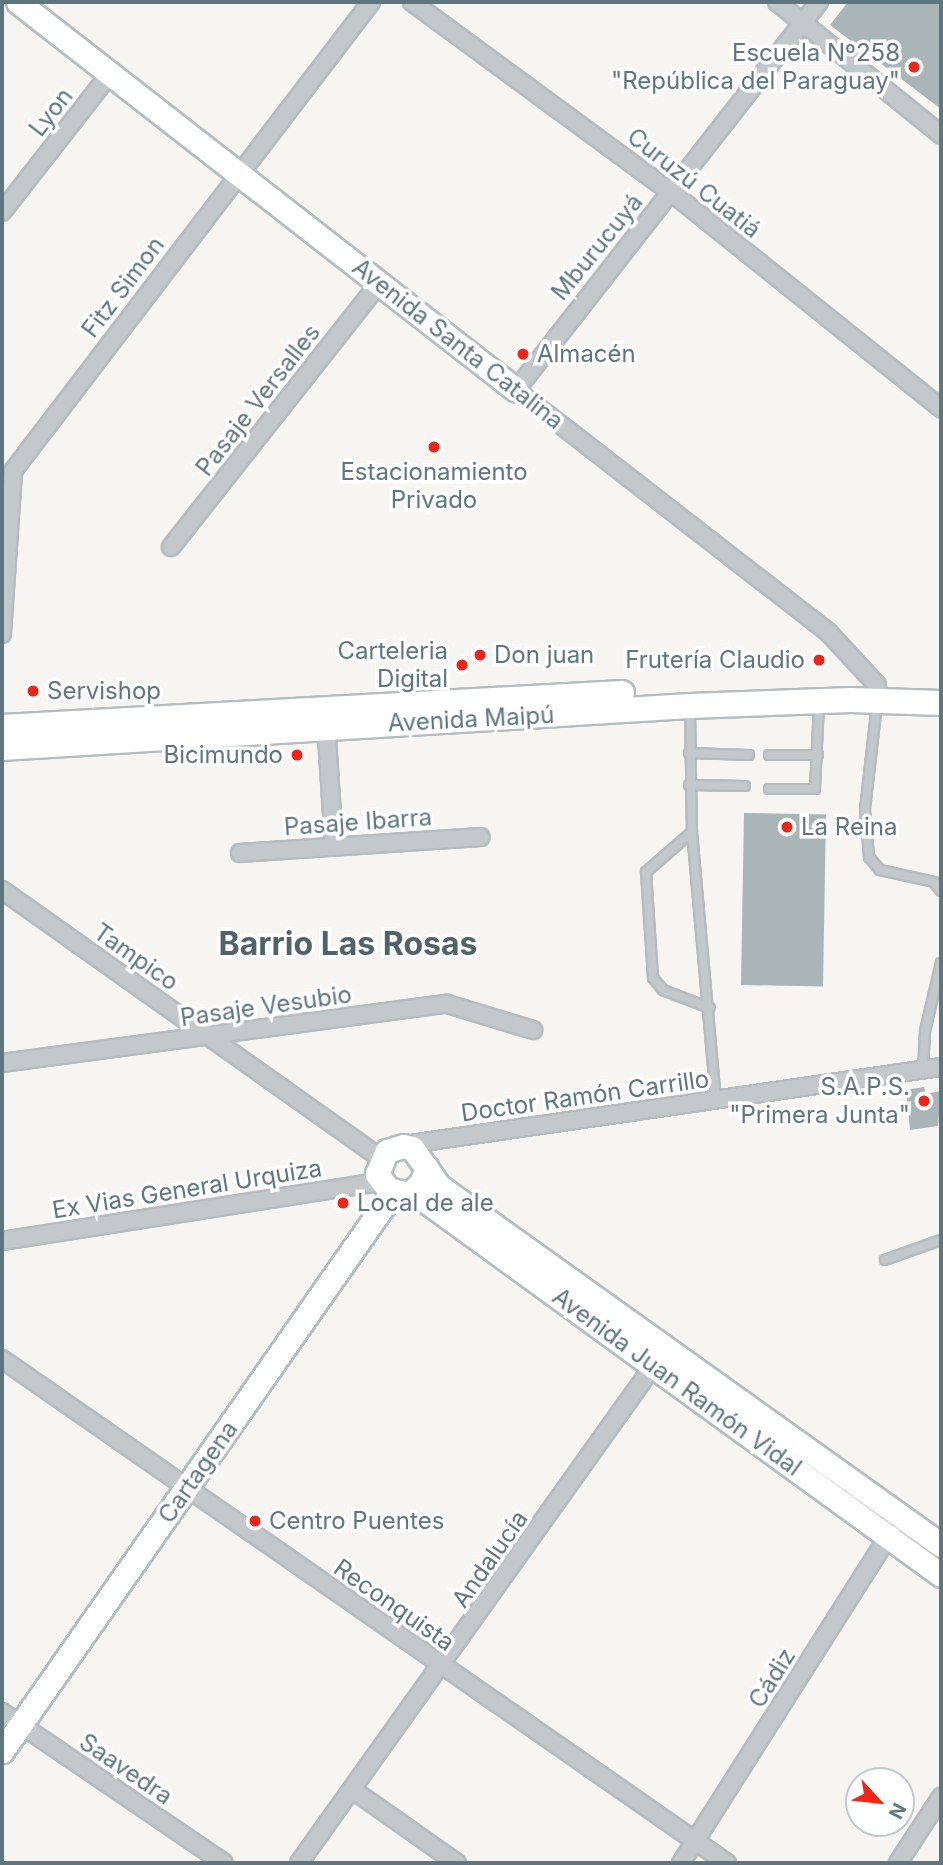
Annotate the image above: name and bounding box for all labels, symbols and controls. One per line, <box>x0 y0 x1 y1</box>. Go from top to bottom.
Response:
place label: Escuela Nº258 "República del Paraguay" <box>611 39 900 95</box>
marker: Escuela Nº258 "República del Paraguay" <box>906 59 922 75</box>
street label: Lyon <box>23 82 79 142</box>
street label: Curuzú Cuatiá <box>622 122 766 244</box>
street label: Mburucuyá <box>545 188 649 306</box>
street label: Fitz Simon <box>76 231 170 343</box>
street label: Avenida Santa Catalina <box>347 253 569 435</box>
street label: Pasaje Versalles <box>190 319 326 481</box>
place label: Almacén <box>537 340 636 368</box>
marker: Almacén <box>515 346 531 362</box>
marker: Estacionamiento Privado <box>426 439 442 455</box>
place label: Estacionamiento Privado <box>340 458 528 514</box>
place label: Carteleria Digital <box>337 637 448 693</box>
place label: Don juan <box>494 641 594 669</box>
place label: Frutería Claudio <box>625 646 805 674</box>
marker: Don juan <box>472 647 488 663</box>
marker: Frutería Claudio <box>811 652 827 668</box>
marker: Carteleria Digital <box>454 657 470 673</box>
place label: Servishop <box>47 677 161 705</box>
marker: Servishop <box>25 683 41 699</box>
street label: Avenida Maipú <box>387 700 555 738</box>
place label: Bicimundo <box>163 741 283 769</box>
marker: Bicimundo <box>289 747 305 763</box>
street label: Pasaje Ibarra <box>283 802 433 842</box>
place label: La Reina <box>801 813 897 841</box>
marker: La Reina <box>779 819 795 835</box>
street label: Tampico <box>88 917 184 997</box>
district label: Barrio Las Rosas <box>218 925 478 963</box>
street label: Pasaje Vesubio <box>179 980 353 1032</box>
street label: Doctor Ramón Carrillo <box>459 1064 711 1128</box>
place label: S.A.P.S. "Primera Junta" <box>729 1073 910 1129</box>
marker: S.A.P.S. "Primera Junta" <box>916 1093 932 1109</box>
street label: Ex Vias General Urquiza <box>50 1153 324 1225</box>
place label: Local de ale <box>357 1189 494 1217</box>
marker: Local de ale <box>335 1195 351 1211</box>
street label: Avenida Juan Ramón Vidal <box>547 1282 807 1482</box>
street label: Cartagena <box>152 1415 244 1529</box>
street label: Andalucía <box>446 1505 534 1613</box>
place label: Centro Puentes <box>269 1507 444 1535</box>
marker: Centro Puentes <box>247 1513 263 1529</box>
street label: Reconquista <box>328 1553 460 1657</box>
street label: Cádiz <box>743 1643 801 1713</box>
street label: Saavedra <box>74 1727 178 1811</box>
north arrow <box>845 1767 915 1837</box>
text: N <box>884 1799 911 1823</box>

